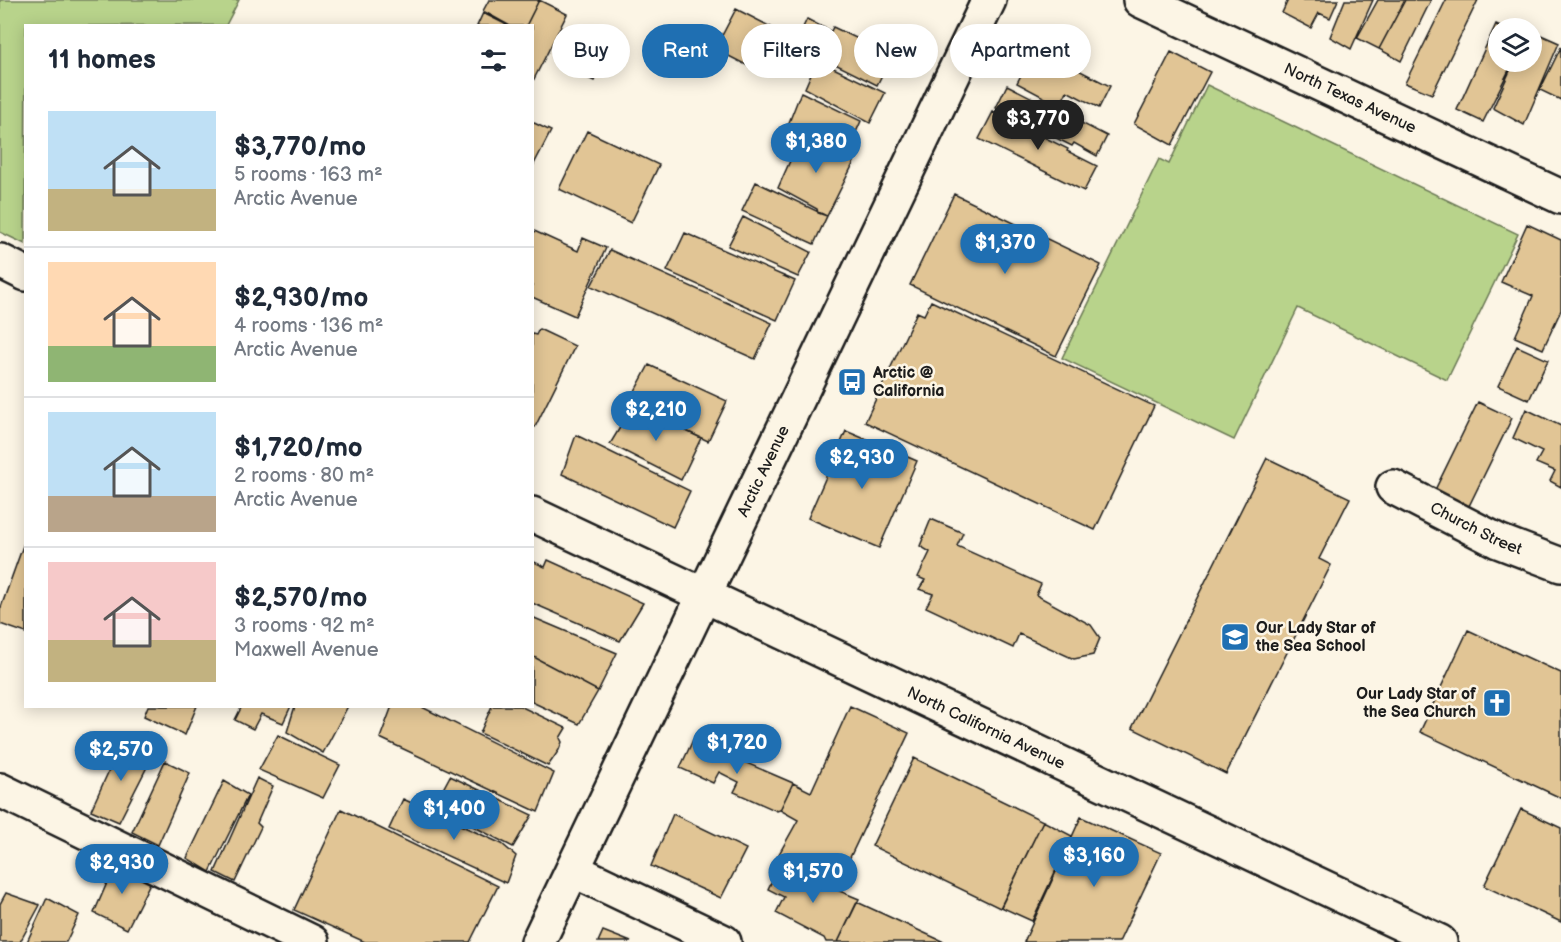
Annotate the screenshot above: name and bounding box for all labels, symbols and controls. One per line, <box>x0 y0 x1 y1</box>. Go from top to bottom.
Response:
map controls <box>1488 18 1542 72</box>
button: layers <box>1488 18 1542 72</box>
chip: Buy <box>552 24 630 78</box>
chip: Rent <box>642 24 729 78</box>
chip: Filters <box>741 24 842 78</box>
chip: New <box>854 24 938 78</box>
chip: Apartment <box>950 24 1091 78</box>
icon: filters <box>477 44 510 77</box>
text: 11 homes <box>48 45 156 76</box>
street label: North Texas Avenue <box>1281 59 1420 138</box>
pin: $3,770 <box>989 100 1087 151</box>
text: $3,770 <box>1006 107 1070 131</box>
pin: $1,380 <box>767 123 865 174</box>
text: $1,380 <box>785 130 847 154</box>
text: $3,770/mo <box>234 132 366 163</box>
icon: home <box>96 135 168 207</box>
text: 5 rooms · 163 m² <box>234 163 383 187</box>
text: Arctic Avenue <box>234 187 358 211</box>
pin: $1,370 <box>956 224 1054 275</box>
text: $1,370 <box>974 231 1036 255</box>
text: $2,930/mo <box>234 283 368 314</box>
icon: home <box>96 286 168 358</box>
text: 4 rooms · 136 m² <box>234 314 383 338</box>
text: Arctic Avenue <box>234 338 358 362</box>
place label: Arctic @ California <box>872 364 945 401</box>
bus stop icon: Arctic @ California <box>836 366 868 398</box>
pin: $2,210 <box>607 391 705 442</box>
text: $2,210 <box>625 398 687 422</box>
street label: Arctic Avenue <box>733 422 794 520</box>
text: $1,720/mo <box>234 433 363 464</box>
icon: home <box>96 436 168 508</box>
pin: $2,930 <box>813 439 911 490</box>
text: $2,930 <box>829 446 895 470</box>
text: 2 rooms · 80 m² <box>234 464 374 488</box>
text: Arctic Avenue <box>234 488 358 512</box>
street label: Church Street <box>1427 498 1525 559</box>
text: $2,570/mo <box>234 583 367 614</box>
icon: home <box>96 586 168 658</box>
text: 3 rooms · 92 m² <box>234 614 375 638</box>
place label: Our Lady Star of the Sea School <box>1255 619 1377 656</box>
school or university icon: Our Lady Star of the Sea School <box>1219 621 1251 653</box>
text: Maxwell Avenue <box>234 638 379 662</box>
street label: North California Avenue <box>904 683 1068 774</box>
place label: Our Lady Star of the Sea Church <box>1356 685 1477 722</box>
church icon: Our Lady Star of the Sea Church <box>1481 687 1513 719</box>
pin: $1,720 <box>688 724 786 775</box>
pin: $2,570 <box>72 731 170 782</box>
text: $1,720 <box>706 731 768 755</box>
text: $2,570 <box>89 738 153 762</box>
pin: $1,400 <box>405 790 503 841</box>
text: $1,400 <box>423 797 485 821</box>
pin: $3,160 <box>1045 837 1143 888</box>
pin: $2,930 <box>73 844 171 895</box>
text: $3,160 <box>1063 844 1125 868</box>
text: $2,930 <box>89 851 155 875</box>
pin: $1,570 <box>764 853 862 904</box>
text: $1,570 <box>782 860 844 884</box>

